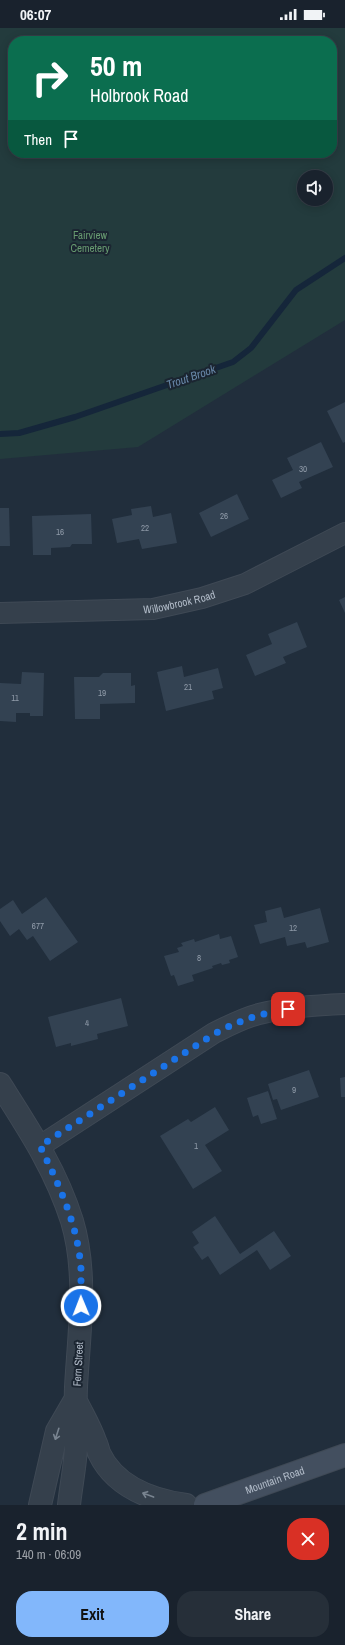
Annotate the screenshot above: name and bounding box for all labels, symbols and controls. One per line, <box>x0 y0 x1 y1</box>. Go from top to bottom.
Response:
text: 06:07 <box>20 4 51 25</box>
text: 50 m <box>90 47 142 85</box>
icon: right <box>24 52 76 104</box>
text: Holbrook Road <box>90 83 188 108</box>
icon: arrive <box>60 128 82 150</box>
text: Then <box>24 129 52 150</box>
map controls <box>297 170 333 206</box>
button: sound <box>297 170 333 206</box>
park label: Fairview Cemetery <box>70 228 110 255</box>
water label: Trout Brook <box>164 361 219 393</box>
house number: 30 <box>299 463 307 475</box>
house number: 26 <box>220 510 228 522</box>
house number: 22 <box>141 522 149 534</box>
house number: 16 <box>56 526 64 538</box>
street label: Willowbrook Road <box>143 587 217 616</box>
house number: 21 <box>184 681 192 693</box>
house number: 19 <box>98 687 106 699</box>
house number: 11 <box>11 692 19 704</box>
house number: 677 <box>32 920 44 932</box>
house number: 12 <box>289 922 297 934</box>
house number: 8 <box>197 952 201 964</box>
pin <box>271 992 305 1026</box>
icon: arrive <box>277 998 299 1020</box>
house number: 4 <box>85 1017 89 1029</box>
house number: 9 <box>292 1084 296 1096</box>
house number: 1 <box>194 1140 198 1152</box>
position arrow <box>60 1285 102 1327</box>
street label: Fern Street <box>70 1341 86 1387</box>
one-way arrow <box>52 1427 60 1439</box>
street label: Mountain Road <box>243 1463 306 1497</box>
one-way arrow <box>143 1491 155 1499</box>
text: 2 min <box>16 1515 67 1547</box>
button: close <box>287 1518 329 1560</box>
text: 140 m · 06:09 <box>16 1546 81 1563</box>
button: Exit <box>16 1591 169 1637</box>
button: Share <box>177 1591 329 1637</box>

